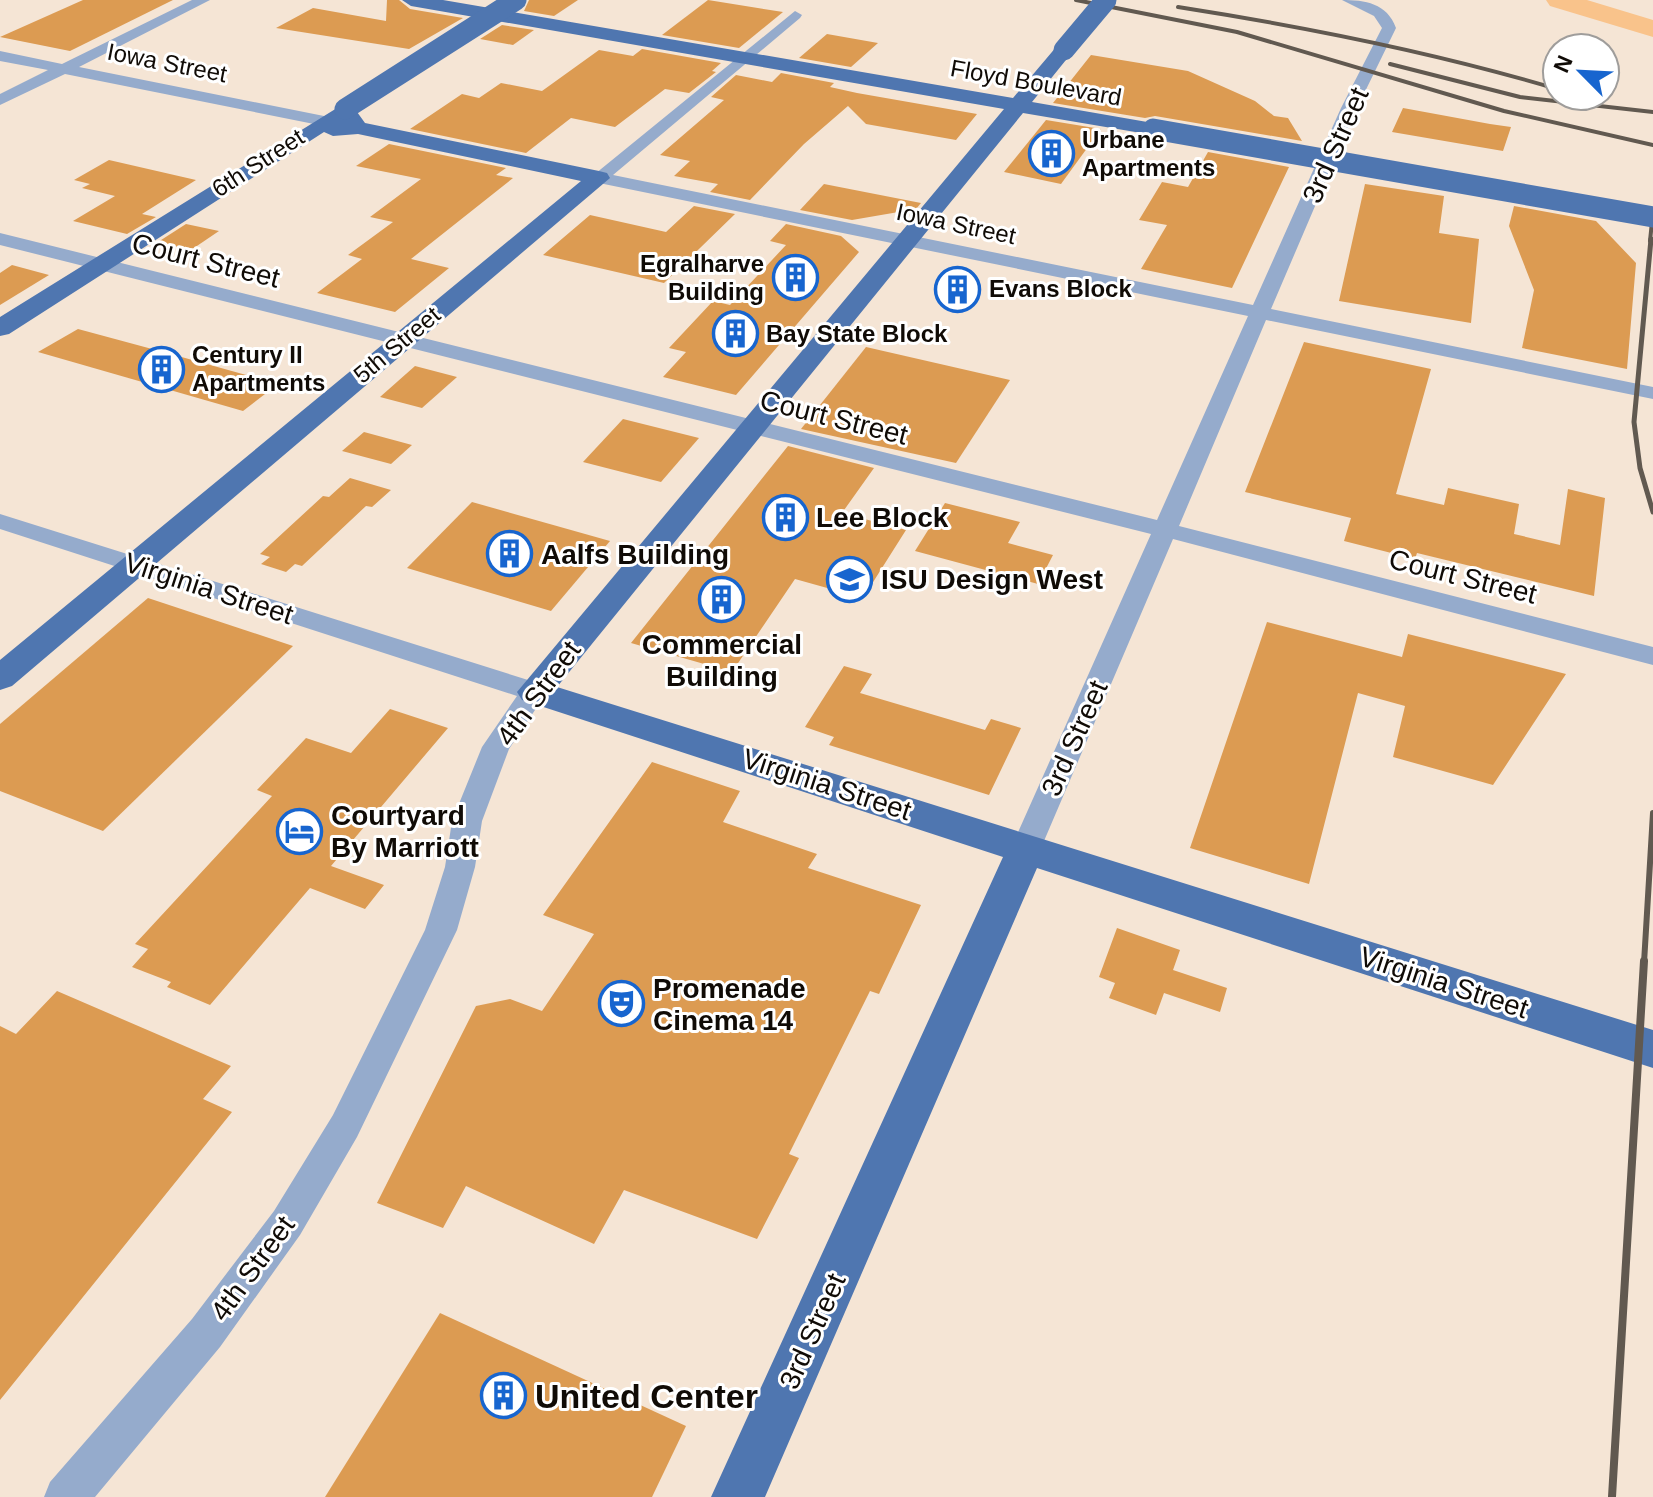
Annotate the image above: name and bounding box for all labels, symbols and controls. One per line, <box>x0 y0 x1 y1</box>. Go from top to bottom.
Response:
north arrow <box>1541 32 1621 112</box>
street label: Iowa Street <box>105 38 230 87</box>
text: N <box>1549 52 1578 76</box>
street label: Floyd Boulevard <box>948 54 1124 111</box>
street label: 3rd Street <box>1296 83 1375 208</box>
street label: 6th Street <box>207 123 309 202</box>
place label: Urbane Apartments <box>1082 126 1215 181</box>
building icon: Urbane Apartments <box>1027 130 1075 178</box>
street label: Iowa Street <box>894 198 1019 249</box>
street label: Court Street <box>129 227 283 294</box>
place label: Egralharve Building <box>640 250 764 305</box>
building icon: Egralharve Building <box>771 254 819 302</box>
building icon: Evans Block <box>934 265 982 313</box>
place label: Evans Block <box>989 275 1132 302</box>
street label: 5th Street <box>348 301 445 388</box>
building icon: Bay State Block <box>711 310 759 358</box>
place label: Bay State Block <box>766 320 948 347</box>
place label: Century II Apartments <box>192 341 325 396</box>
building icon: Century II Apartments <box>137 345 185 393</box>
street label: Court Street <box>757 384 911 451</box>
building icon: Lee Block <box>761 493 809 541</box>
place label: Lee Block <box>816 502 949 533</box>
building icon: Aalfs Building <box>486 530 534 578</box>
place label: Aalfs Building <box>541 539 729 570</box>
street label: Court Street <box>1386 543 1540 610</box>
street label: Virginia Street <box>121 547 297 630</box>
school or university icon: ISU Design West <box>826 555 874 603</box>
place label: ISU Design West <box>881 564 1103 595</box>
building icon: Commercial Building <box>698 576 746 624</box>
place label: Commercial Building <box>642 629 802 692</box>
street label: 4th Street <box>490 635 587 752</box>
street label: 3rd Street <box>1035 676 1114 801</box>
street label: Virginia Street <box>739 743 915 826</box>
place label: Courtyard By Marriott <box>331 800 479 863</box>
hotel icon: Courtyard By Marriott <box>276 807 324 855</box>
street label: Virginia Street <box>1356 941 1532 1024</box>
place label: Promenade Cinema 14 <box>653 973 806 1036</box>
theatre icon: Promenade Cinema 14 <box>598 980 646 1028</box>
street label: 4th Street <box>204 1210 301 1327</box>
street label: 3rd Street <box>773 1269 852 1394</box>
building icon: United Center <box>480 1372 528 1420</box>
place label: United Center <box>535 1377 758 1415</box>

